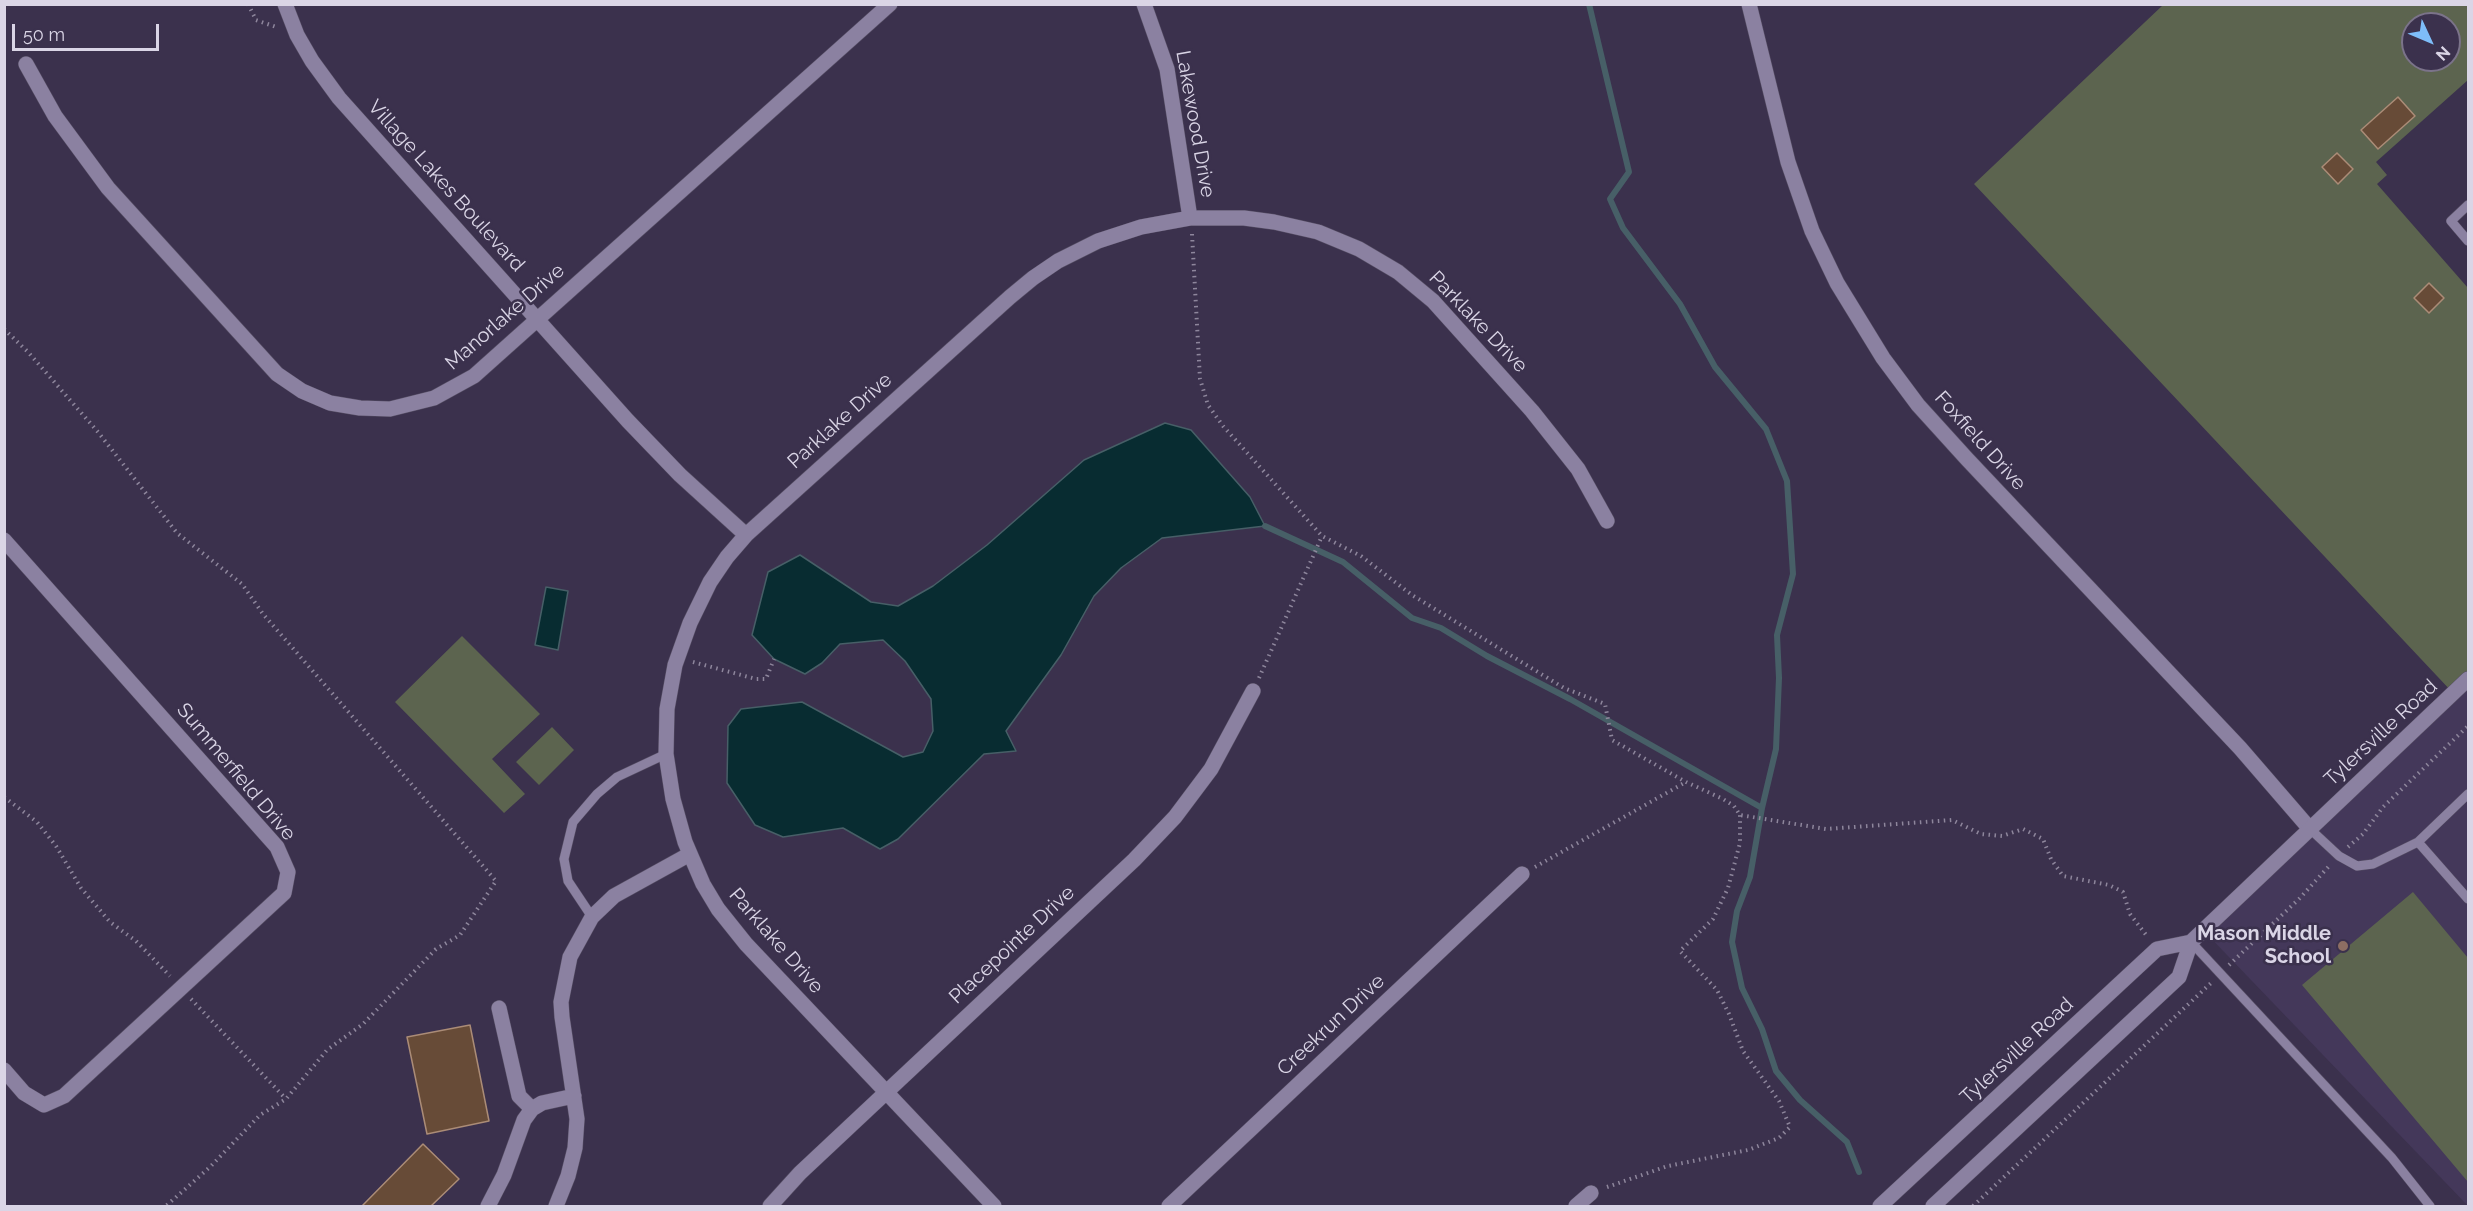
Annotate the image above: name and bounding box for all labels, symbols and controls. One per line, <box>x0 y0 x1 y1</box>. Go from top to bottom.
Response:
scale bar <box>15 12 162 50</box>
north arrow <box>2401 12 2461 72</box>
text: 50 m <box>23 24 65 45</box>
text: N <box>2432 42 2454 64</box>
street label: Lakewood Drive <box>1170 49 1220 199</box>
street label: Village Lakes Boulevard <box>363 95 529 277</box>
street label: Manorlake Drive <box>441 259 569 375</box>
street label: Parklake Drive <box>1424 266 1532 378</box>
street label: Parklake Drive <box>783 368 897 474</box>
street label: Foxfield Drive <box>1929 386 2031 496</box>
street label: Tylersville Road <box>2320 675 2442 791</box>
street label: Summerfield Drive <box>172 698 300 846</box>
street label: Placepointe Drive <box>944 881 1080 1009</box>
street label: Parklake Drive <box>724 883 828 999</box>
place label: Mason Middle School <box>2197 922 2331 969</box>
marker: Mason Middle School <box>2336 939 2350 953</box>
street label: Creekrun Drive <box>1272 969 1390 1081</box>
street label: Tylersville Road <box>1956 993 2078 1109</box>

